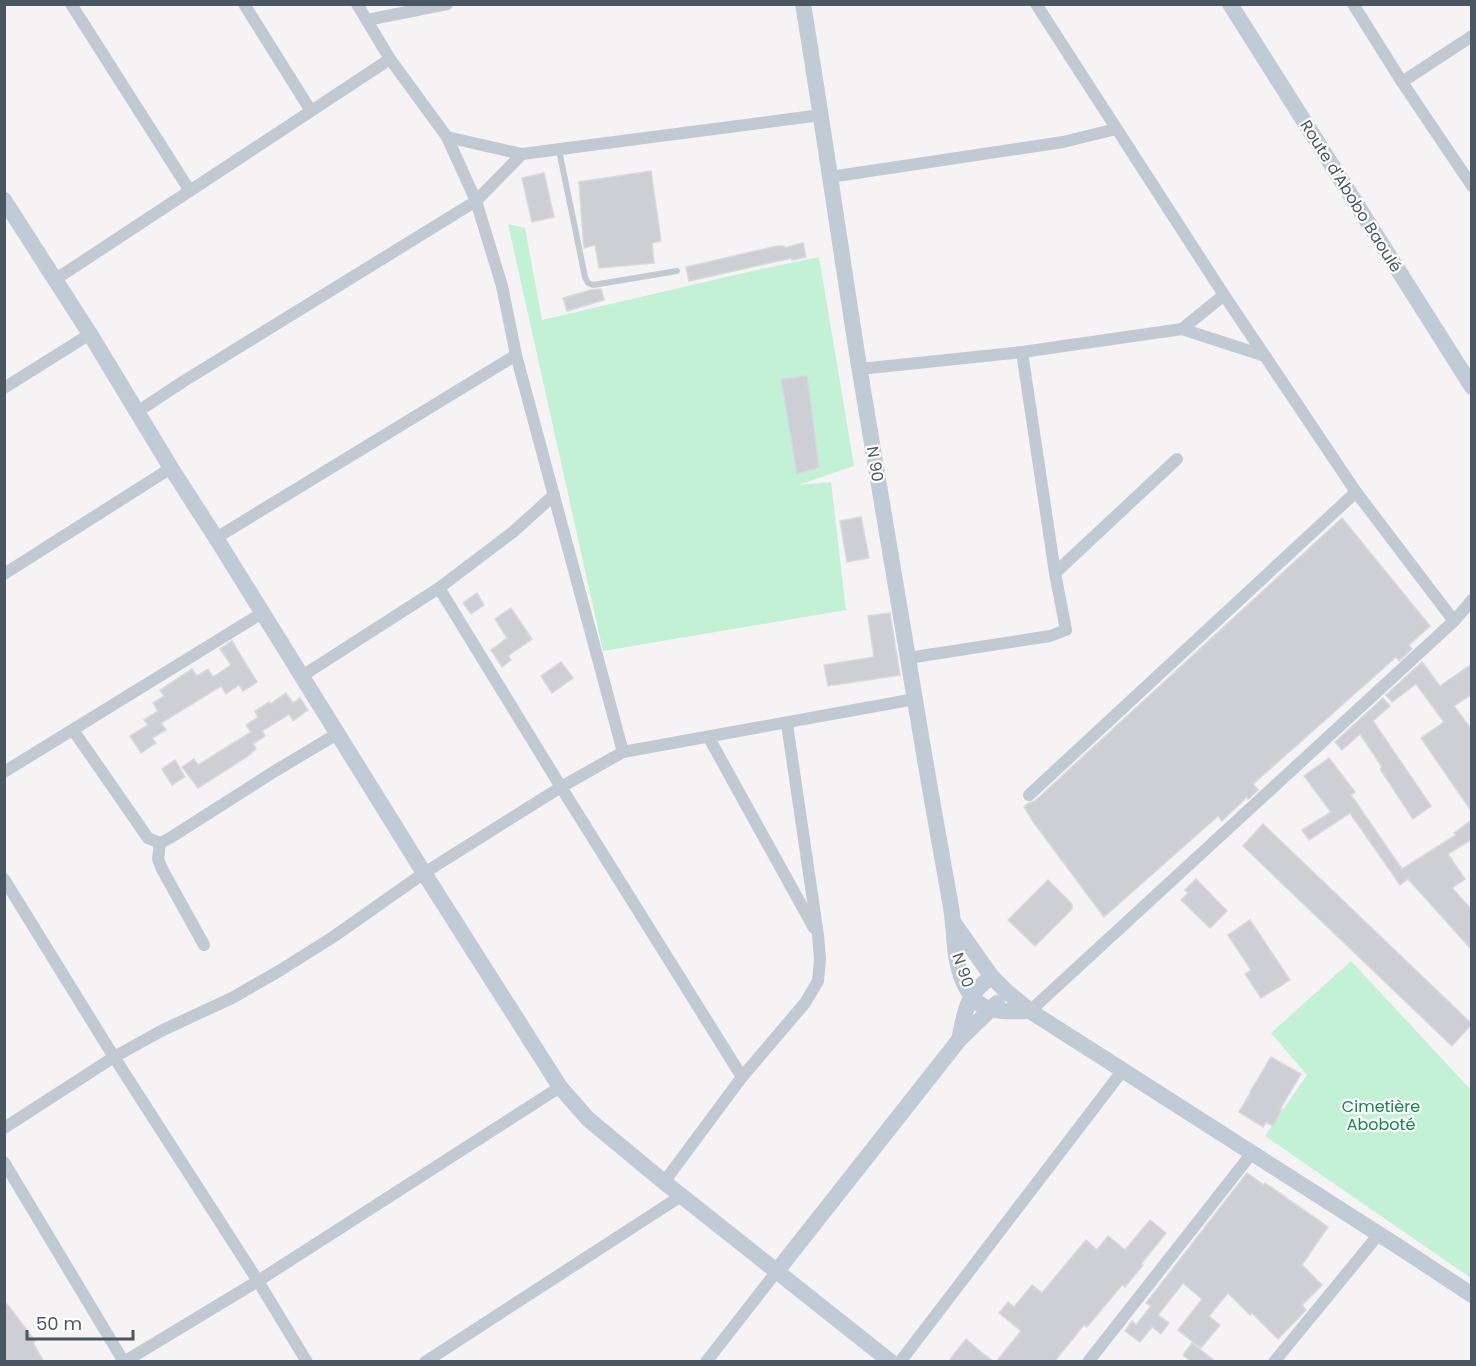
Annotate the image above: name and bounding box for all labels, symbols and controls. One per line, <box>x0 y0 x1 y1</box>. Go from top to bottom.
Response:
street label: Route d'Abobo Baoulé <box>1295 115 1407 277</box>
street label: N 90 <box>861 445 889 483</box>
street label: N 90 <box>946 949 980 991</box>
park label: Cimetière Aboboté <box>1342 1095 1420 1136</box>
scale bar <box>27 1303 134 1341</box>
text: 50 m <box>36 1311 82 1336</box>

